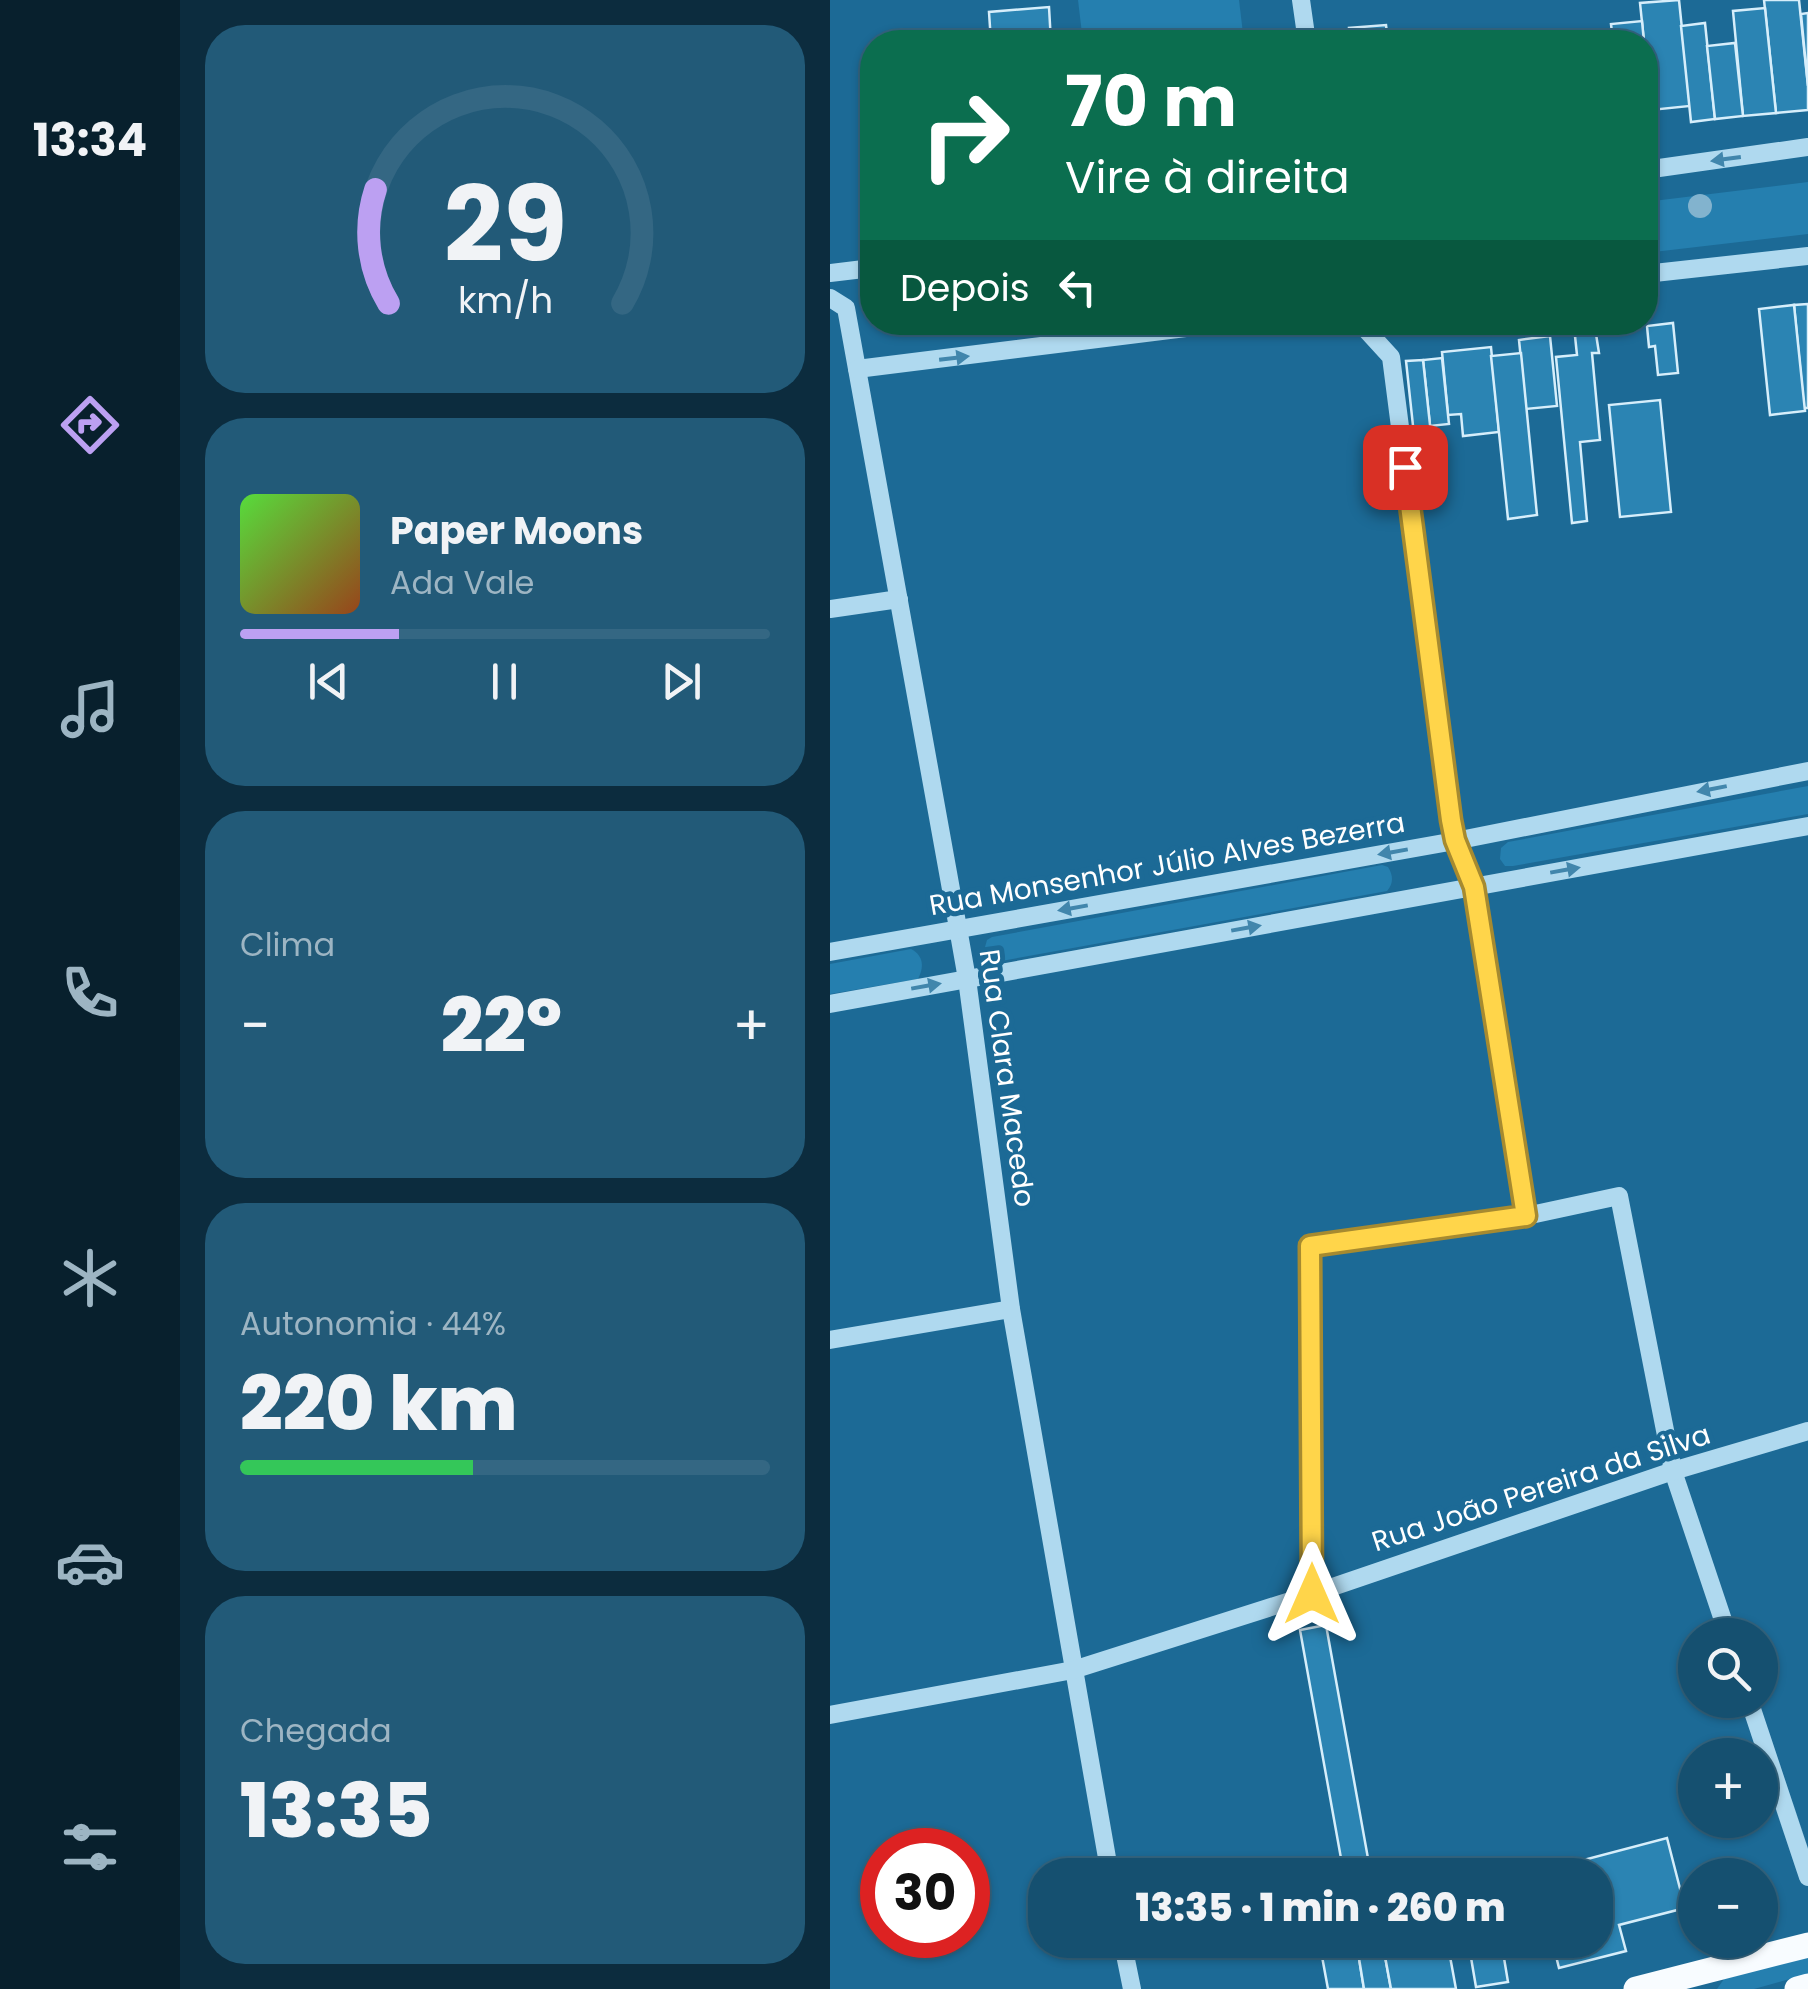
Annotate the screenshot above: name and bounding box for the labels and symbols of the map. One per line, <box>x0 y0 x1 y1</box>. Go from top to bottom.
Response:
one-way arrow <box>1710 151 1742 167</box>
one-way arrow <box>939 350 970 366</box>
pin <box>1363 425 1448 510</box>
one-way arrow <box>1696 782 1727 797</box>
street label: Rua Monsenhor Júlio Alves Bezerra <box>926 803 1408 925</box>
one-way arrow <box>1377 845 1408 860</box>
one-way arrow <box>1550 862 1582 877</box>
one-way arrow <box>1057 901 1088 916</box>
one-way arrow <box>1231 920 1262 935</box>
street label: Rua Clara Macedo <box>970 947 1044 1209</box>
one-way arrow <box>911 978 942 993</box>
street label: Rua João Pereira da Silva <box>1367 1415 1715 1561</box>
position arrow <box>1260 1542 1364 1646</box>
speed limit sign: 30 <box>860 1828 990 1958</box>

